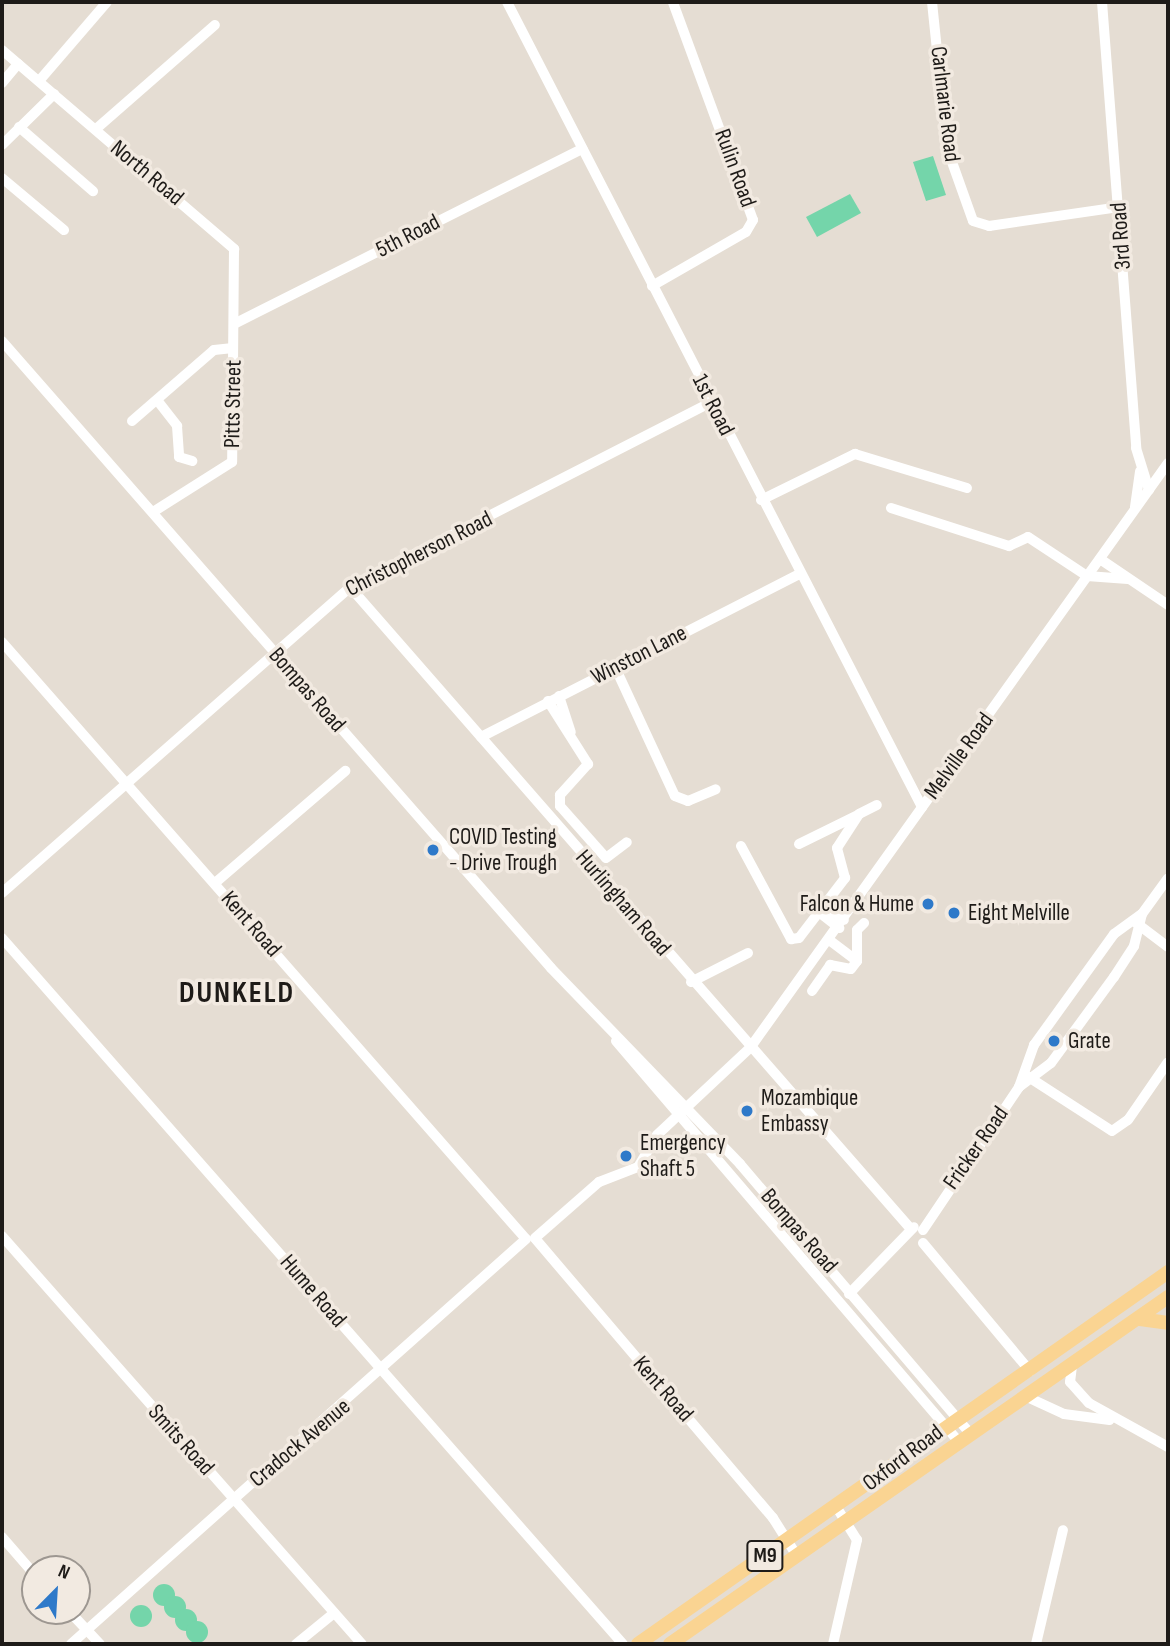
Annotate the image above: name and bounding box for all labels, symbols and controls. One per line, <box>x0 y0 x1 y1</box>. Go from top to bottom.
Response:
street label: Carlmarie Road <box>924 45 966 163</box>
street label: Rulin Road <box>708 125 762 211</box>
street label: North Road <box>105 134 189 212</box>
street label: 3rd Road <box>1105 201 1137 271</box>
street label: 5th Road <box>371 208 445 264</box>
street label: Pitts Street <box>218 360 248 448</box>
street label: 1st Road <box>686 370 740 440</box>
street label: Christopherson Road <box>341 505 497 603</box>
street label: Winston Lane <box>587 619 691 691</box>
street label: Bompas Road <box>263 642 351 738</box>
street label: Melville Road <box>918 707 1000 805</box>
place label: COVID Testing - Drive Trough <box>449 823 557 877</box>
marker: COVID Testing - Drive Trough <box>423 840 443 860</box>
street label: Hurlingham Road <box>569 844 677 962</box>
street label: Kent Road <box>215 885 287 963</box>
place label: Falcon & Hume <box>800 890 914 918</box>
marker: Falcon & Hume <box>920 896 936 912</box>
place label: Eight Melville <box>968 899 1070 927</box>
marker: Eight Melville <box>946 905 962 921</box>
district label: DUNKELD <box>180 975 294 1011</box>
place label: Grate <box>1068 1027 1111 1055</box>
marker: Grate <box>1046 1033 1062 1049</box>
place label: Mozambique Embassy <box>761 1084 858 1138</box>
street label: Fricker Road <box>937 1101 1015 1195</box>
marker: Mozambique Embassy <box>739 1103 755 1119</box>
place label: Emergency Shaft 5 <box>640 1129 726 1183</box>
marker: Emergency Shaft 5 <box>618 1148 634 1164</box>
street label: Bompas Road <box>755 1183 843 1279</box>
street label: Hume Road <box>274 1249 352 1333</box>
street label: Kent Road <box>627 1350 699 1428</box>
street label: Cradock Avenue <box>244 1393 356 1493</box>
street label: Smits Road <box>142 1399 220 1481</box>
street label: Oxford Road <box>857 1419 949 1497</box>
road number: M9 <box>746 1538 784 1574</box>
north arrow <box>21 1555 91 1625</box>
text: N <box>55 1560 73 1585</box>

